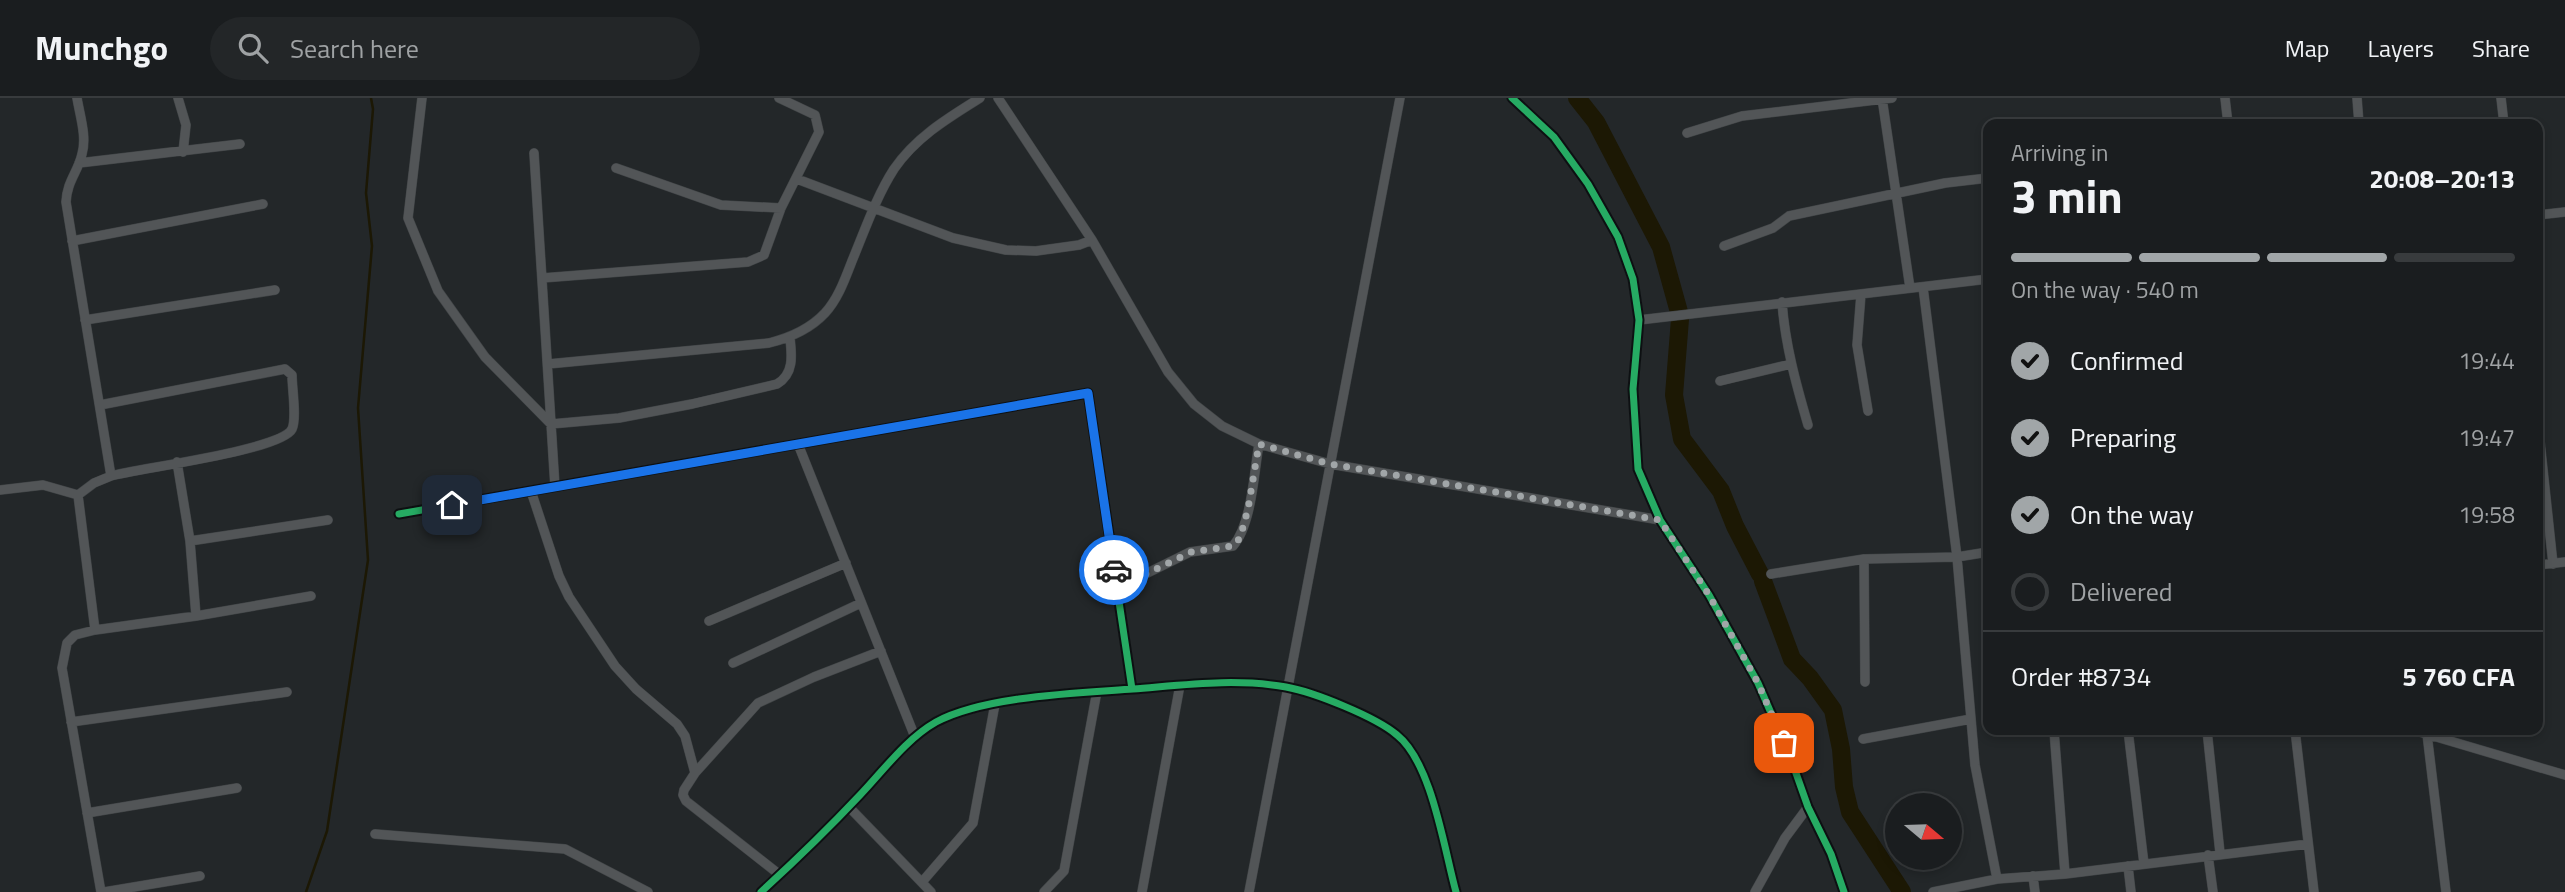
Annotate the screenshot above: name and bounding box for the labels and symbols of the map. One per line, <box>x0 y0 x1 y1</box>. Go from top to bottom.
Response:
pin <box>422 475 482 535</box>
courier <box>1079 535 1149 605</box>
pin <box>1754 713 1814 773</box>
north arrow <box>1885 793 1962 870</box>

